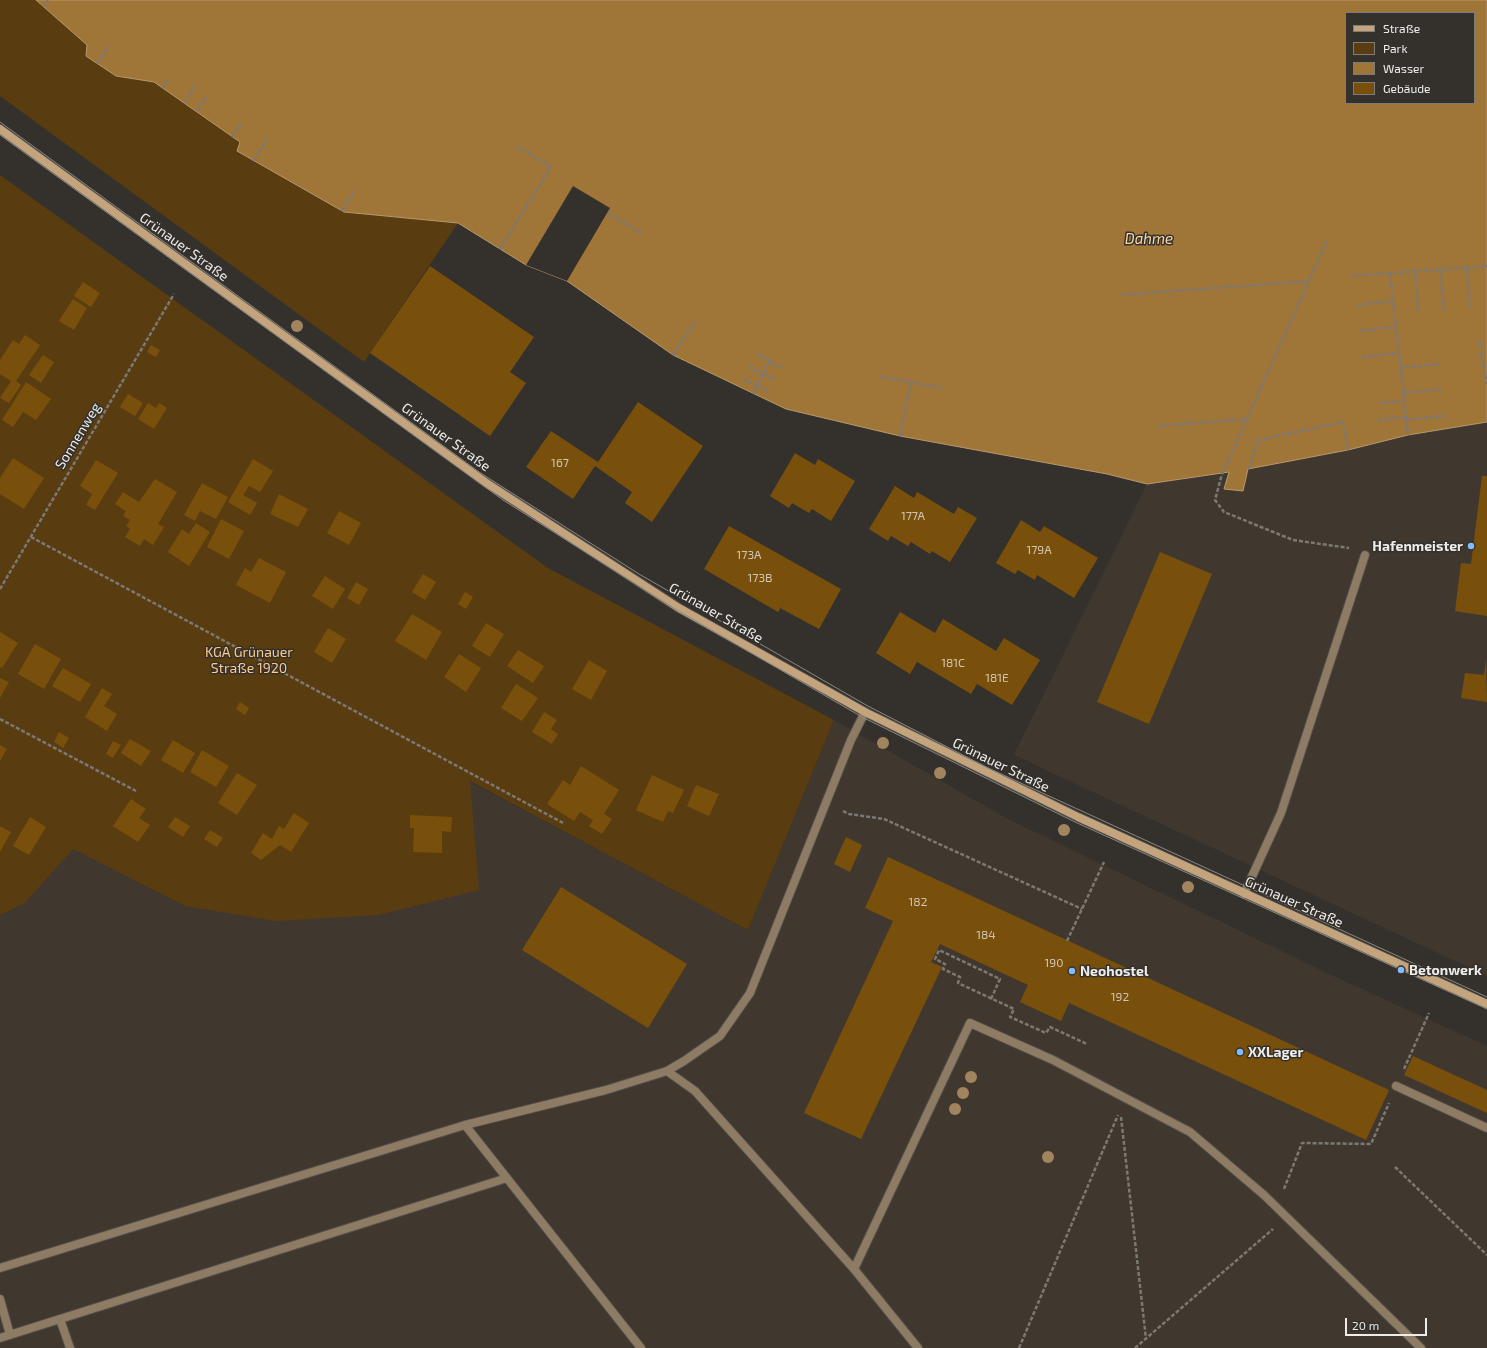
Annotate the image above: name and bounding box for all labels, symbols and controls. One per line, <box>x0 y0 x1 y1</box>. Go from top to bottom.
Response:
legend <box>1345 12 1475 104</box>
text: Straße <box>1383 21 1420 35</box>
text: Park <box>1383 41 1408 55</box>
text: Wasser <box>1383 61 1424 75</box>
text: Gebäude <box>1383 81 1431 95</box>
street label: Grünauer Straße <box>136 209 232 285</box>
water label: Dahme <box>1125 230 1173 248</box>
street label: Grünauer Straße <box>398 399 494 475</box>
street label: Sonnenweg <box>52 400 104 472</box>
house number: 167 <box>551 456 569 470</box>
house number: 177A <box>901 509 925 523</box>
place label: Hafenmeister <box>1372 538 1463 554</box>
marker: Hafenmeister <box>1466 541 1476 551</box>
house number: 179A <box>1026 543 1052 557</box>
house number: 173A <box>736 548 762 562</box>
house number: 173B <box>747 571 773 585</box>
street label: Grünauer Straße <box>666 579 766 647</box>
park label: KGA Grünauer Straße 1920 <box>205 644 293 676</box>
house number: 181C <box>941 656 965 670</box>
house number: 181E <box>985 671 1009 685</box>
street label: Grünauer Straße <box>950 734 1052 796</box>
street label: Grünauer Straße <box>1242 873 1346 931</box>
house number: 182 <box>909 895 927 909</box>
house number: 184 <box>976 928 996 942</box>
house number: 190 <box>1045 956 1063 970</box>
place label: Betonwerk <box>1409 962 1482 978</box>
place label: Neohostel <box>1080 963 1149 979</box>
marker: Betonwerk <box>1396 965 1406 975</box>
marker: Neohostel <box>1067 966 1077 976</box>
house number: 192 <box>1111 990 1129 1004</box>
place label: XXLager <box>1248 1044 1303 1060</box>
marker: XXLager <box>1235 1047 1245 1057</box>
scale bar <box>1347 1310 1429 1336</box>
text: 20 m <box>1352 1318 1379 1332</box>

